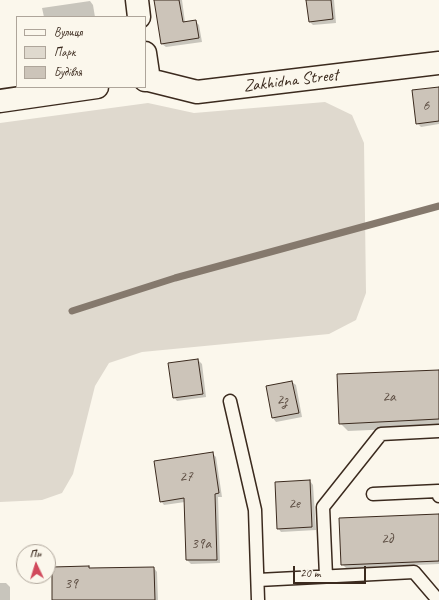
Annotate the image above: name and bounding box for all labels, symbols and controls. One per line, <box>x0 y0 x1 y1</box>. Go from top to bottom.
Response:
legend <box>16 16 146 88</box>
text: Вулиця <box>54 24 82 40</box>
text: Парк <box>54 44 75 60</box>
text: Будівля <box>54 64 82 80</box>
street label: Zakhidna Street <box>242 65 340 97</box>
house number: 6 <box>423 97 429 115</box>
house number: 2а <box>382 388 396 406</box>
house number: 2з <box>277 391 287 409</box>
house number: 27 <box>179 468 193 486</box>
house number: 2е <box>288 495 300 513</box>
house number: 2д <box>381 530 393 548</box>
house number: 39а <box>191 535 211 553</box>
north arrow <box>16 544 56 584</box>
text: Пн <box>29 546 41 560</box>
scale bar <box>295 558 368 584</box>
text: 20 m <box>300 565 320 581</box>
house number: 39 <box>64 575 78 593</box>

